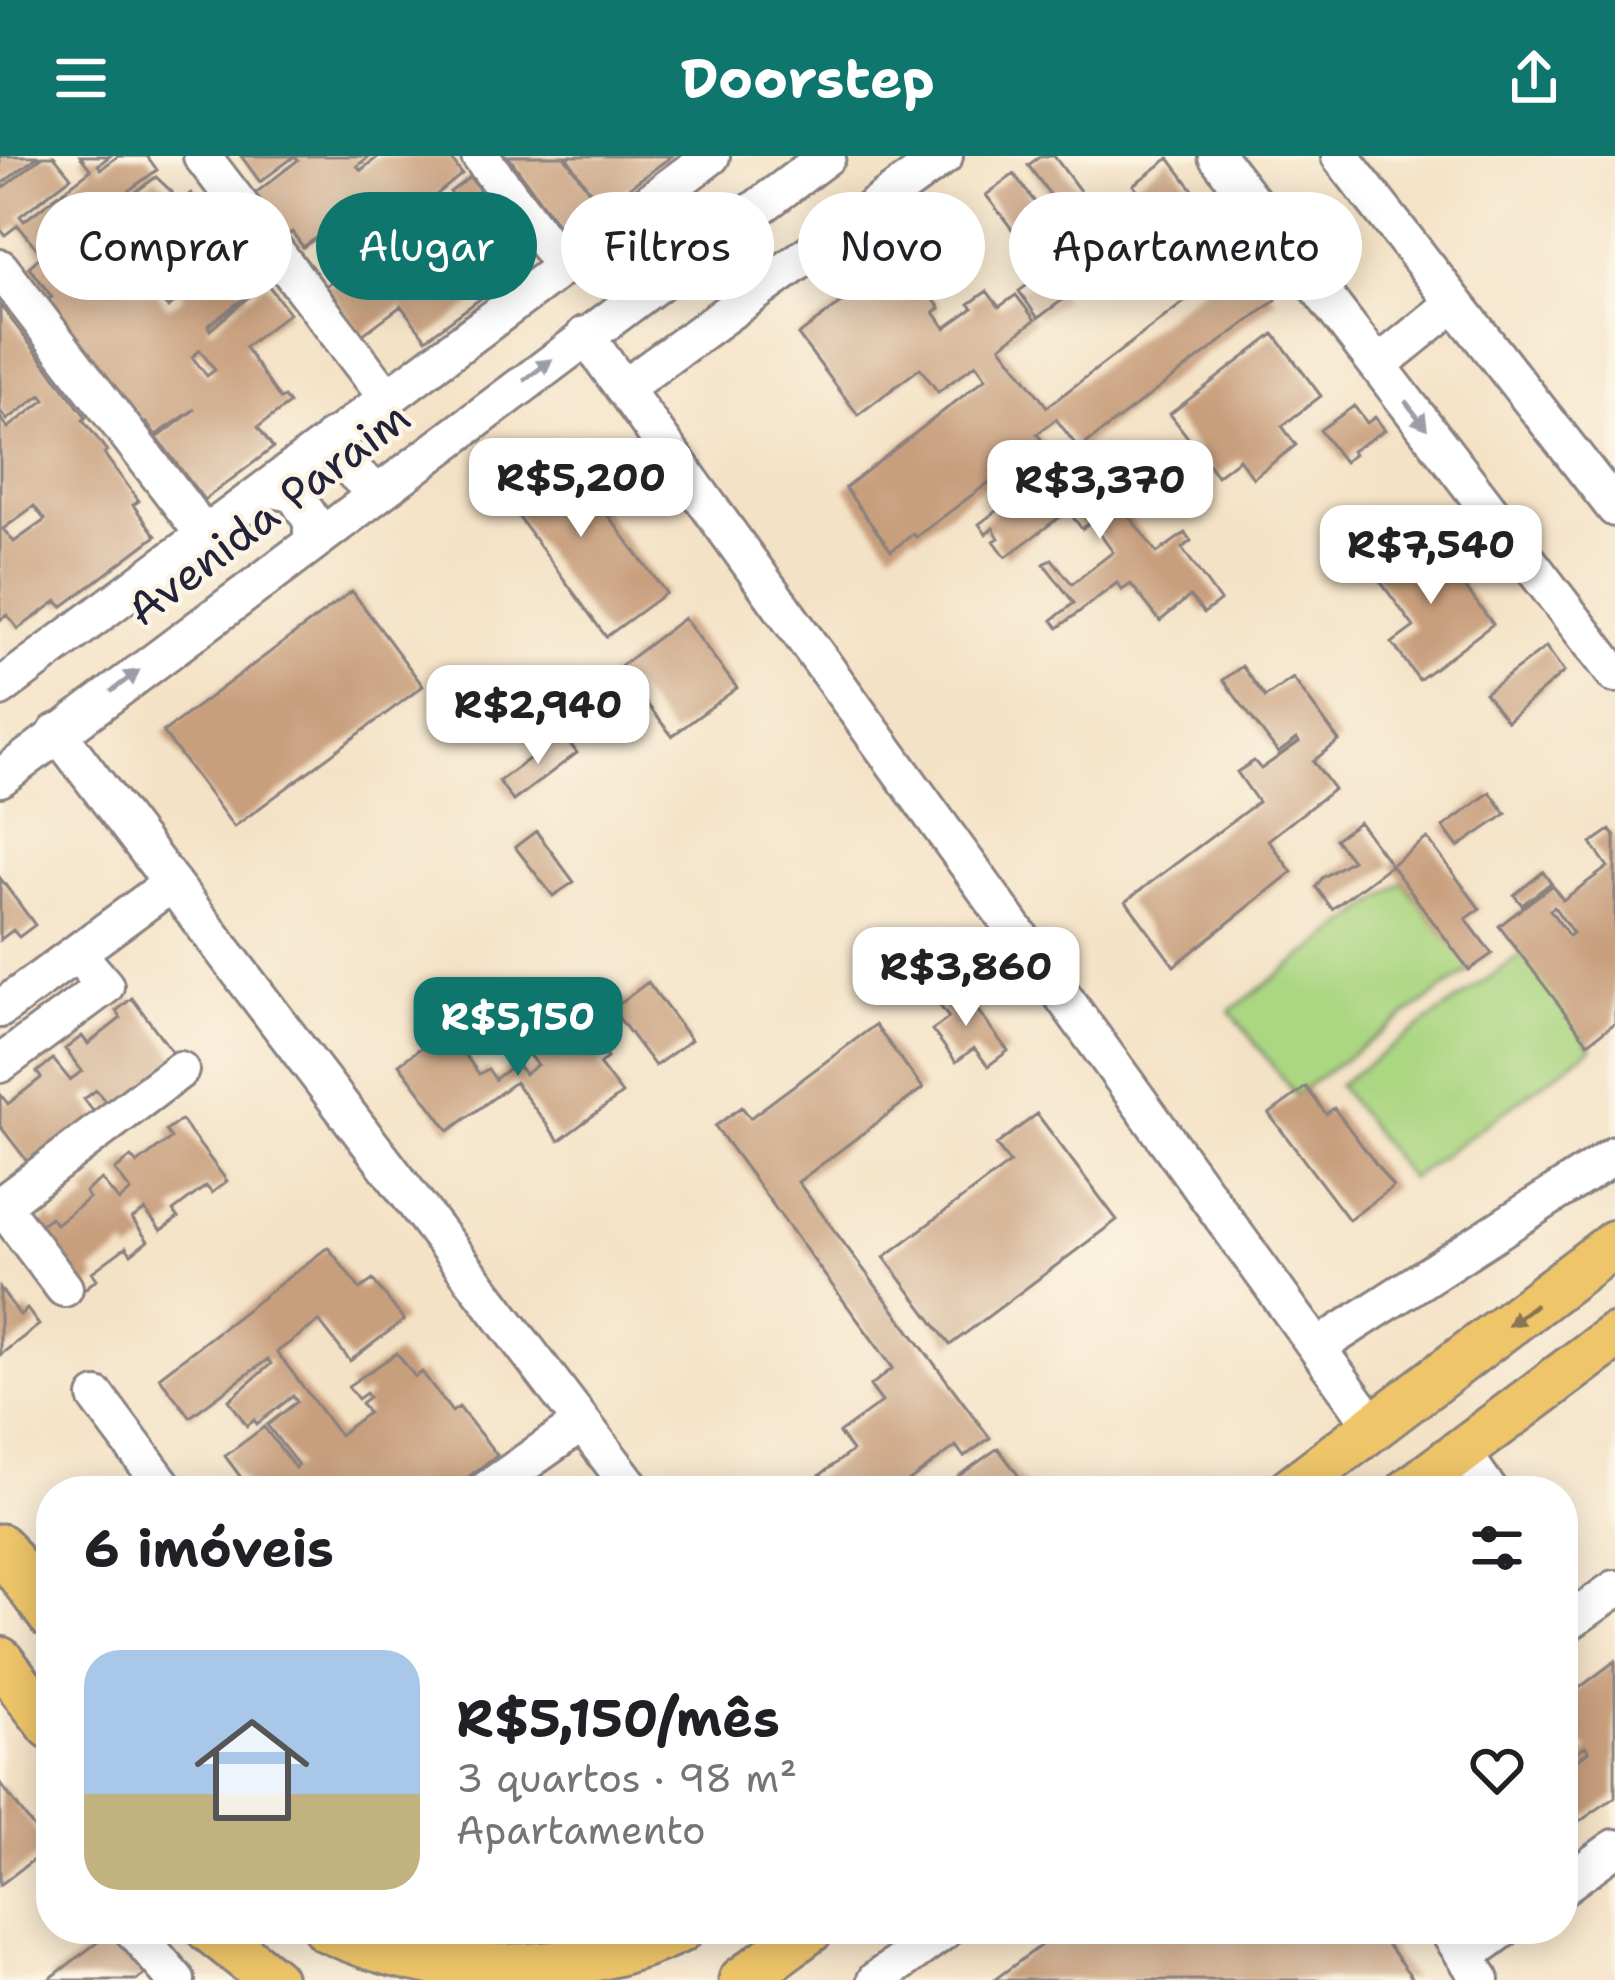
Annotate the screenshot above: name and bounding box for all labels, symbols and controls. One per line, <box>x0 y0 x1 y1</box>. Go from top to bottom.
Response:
text: Doorstep <box>680 42 935 114</box>
icon: menu <box>48 45 114 111</box>
icon: share <box>1501 45 1567 111</box>
chip: Comprar <box>36 192 292 300</box>
chip: Alugar <box>316 192 537 300</box>
chip: Filtros <box>561 192 774 300</box>
chip: Novo <box>798 192 985 300</box>
chip: Apartamento <box>1009 192 1362 300</box>
one-way arrow <box>522 359 554 383</box>
street label: Avenida Paraim <box>114 387 422 639</box>
one-way arrow <box>1403 400 1428 431</box>
pin: R$5,200 <box>470 438 692 540</box>
pin: R$3,370 <box>989 440 1211 542</box>
text: R$5,200 <box>496 451 666 503</box>
text: R$3,370 <box>1014 453 1186 505</box>
pin: R$7,540 <box>1320 505 1542 607</box>
text: R$7,540 <box>1347 518 1515 570</box>
pin: R$2,940 <box>427 665 649 767</box>
one-way arrow <box>110 669 141 693</box>
text: R$2,940 <box>453 678 623 730</box>
pin: R$3,860 <box>855 927 1077 1029</box>
text: R$3,860 <box>880 940 1052 992</box>
pin: R$5,150 <box>407 977 629 1079</box>
text: R$5,150 <box>441 990 595 1042</box>
one-way arrow <box>1507 1302 1538 1326</box>
text: 6 imóveis <box>84 1514 334 1582</box>
icon: filters <box>1464 1515 1530 1581</box>
text: R$5,150/mês <box>456 1684 780 1752</box>
icon: home <box>180 1698 324 1842</box>
icon: heart <box>1464 1737 1530 1803</box>
text: 3 quartos · 98 m² <box>456 1752 797 1804</box>
text: Apartamento <box>456 1804 706 1856</box>

